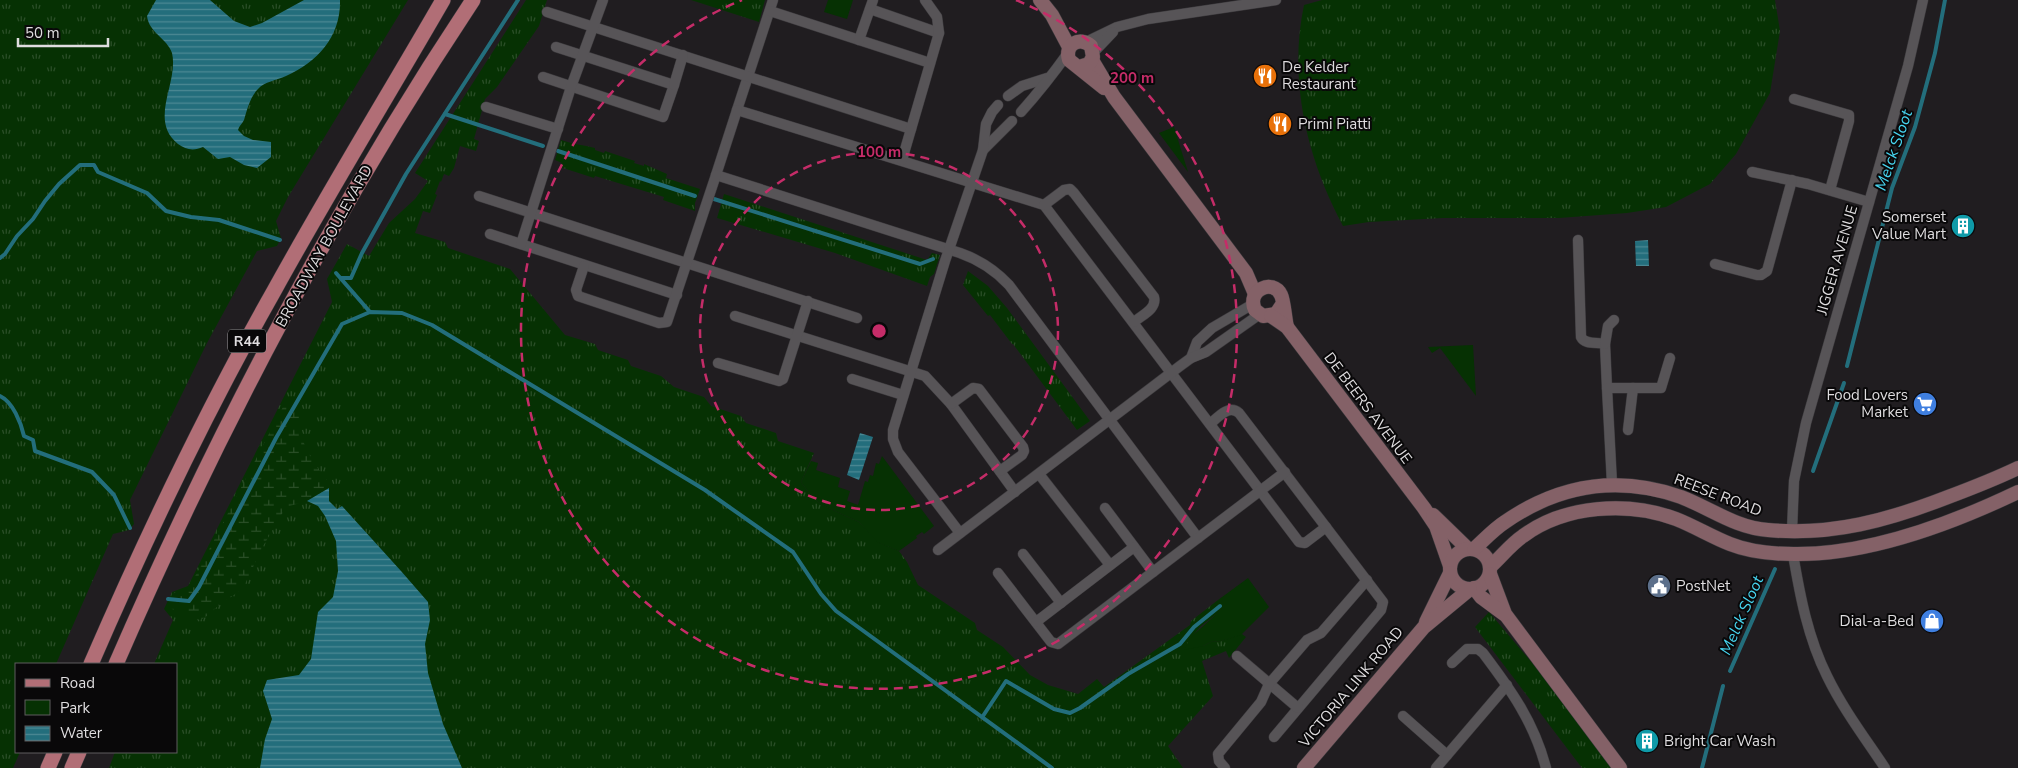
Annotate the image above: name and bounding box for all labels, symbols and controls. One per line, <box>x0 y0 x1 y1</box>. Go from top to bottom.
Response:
scale bar <box>18 15 108 47</box>
text: 50 m <box>25 23 60 43</box>
place label: De Kelder Restaurant <box>1282 57 1356 94</box>
restaurant icon: De Kelder Restaurant <box>1252 63 1278 89</box>
text: 200 m <box>1110 68 1154 88</box>
water label: Melck Sloot <box>1870 107 1918 194</box>
restaurant icon: Primi Piatti <box>1267 111 1293 137</box>
place label: Primi Piatti <box>1298 114 1371 134</box>
text: 100 m <box>857 142 901 162</box>
street label: BROADWAY BOULEVARD <box>271 161 377 331</box>
street label: JIGGER AVENUE <box>1812 203 1862 318</box>
place label: Somerset Value Mart <box>1871 207 1947 244</box>
building icon: Somerset Value Mart <box>1950 213 1976 239</box>
centre of rings <box>870 322 888 340</box>
road number: R44 <box>228 330 266 352</box>
street label: DE BEERS AVENUE <box>1320 348 1416 468</box>
place label: Food Lovers Market <box>1826 385 1909 422</box>
supermarket icon: Food Lovers Market <box>1912 391 1938 417</box>
street label: REESE ROAD <box>1671 469 1765 521</box>
water label: Melck Sloot <box>1715 572 1769 658</box>
public building icon: PostNet <box>1646 573 1672 599</box>
place label: PostNet <box>1676 576 1731 596</box>
shop icon: Dial-a-Bed <box>1919 608 1945 634</box>
place label: Dial-a-Bed <box>1840 611 1914 631</box>
street label: VICTORIA LINK ROAD <box>1294 622 1408 753</box>
legend <box>15 663 178 753</box>
text: Road <box>60 673 95 693</box>
text: Park <box>60 698 90 718</box>
text: Water <box>60 723 103 743</box>
building icon: Bright Car Wash <box>1634 728 1660 754</box>
place label: Bright Car Wash <box>1664 731 1776 751</box>

